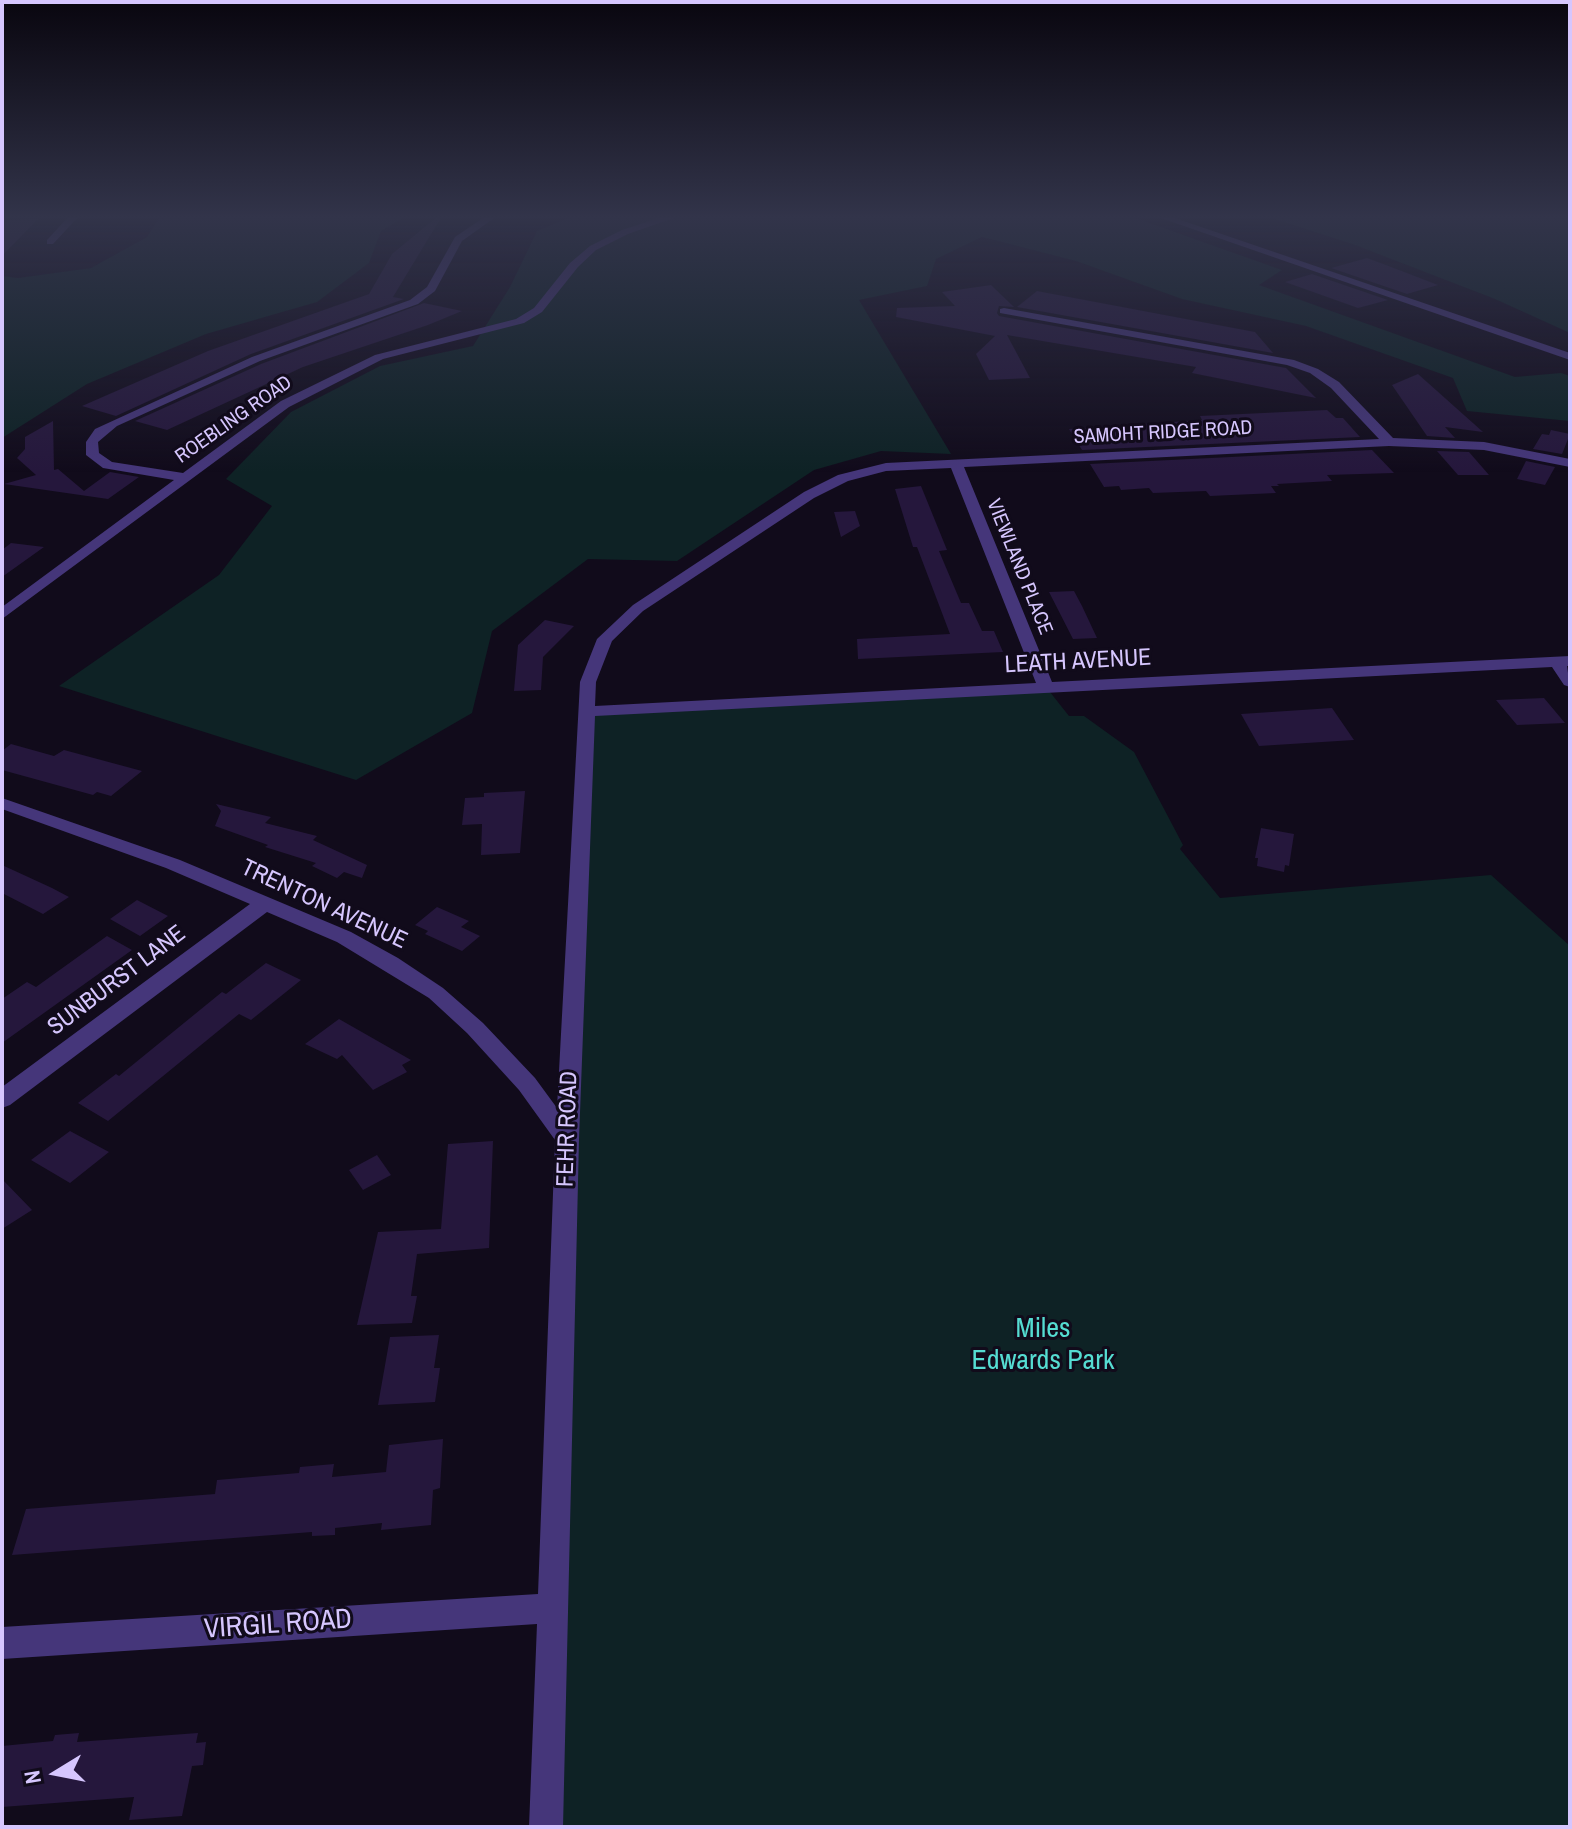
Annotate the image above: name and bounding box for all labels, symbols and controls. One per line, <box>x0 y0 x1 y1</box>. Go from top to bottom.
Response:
street label: ROEBLING ROAD <box>171 371 297 469</box>
street label: SAMOHT RIDGE ROAD <box>1073 416 1253 450</box>
street label: VIEWLAND PLACE <box>981 496 1057 638</box>
street label: LEATH AVENUE <box>1004 644 1152 680</box>
street label: TRENTON AVENUE <box>236 854 412 956</box>
street label: SUNBURST LANE <box>42 920 192 1042</box>
street label: FEHR ROAD <box>552 1071 584 1187</box>
park label: Miles Edwards Park <box>972 1312 1114 1378</box>
street label: VIRGIL ROAD <box>203 1603 353 1647</box>
north arrow <box>16 1733 96 1813</box>
text: N <box>16 1768 48 1786</box>

